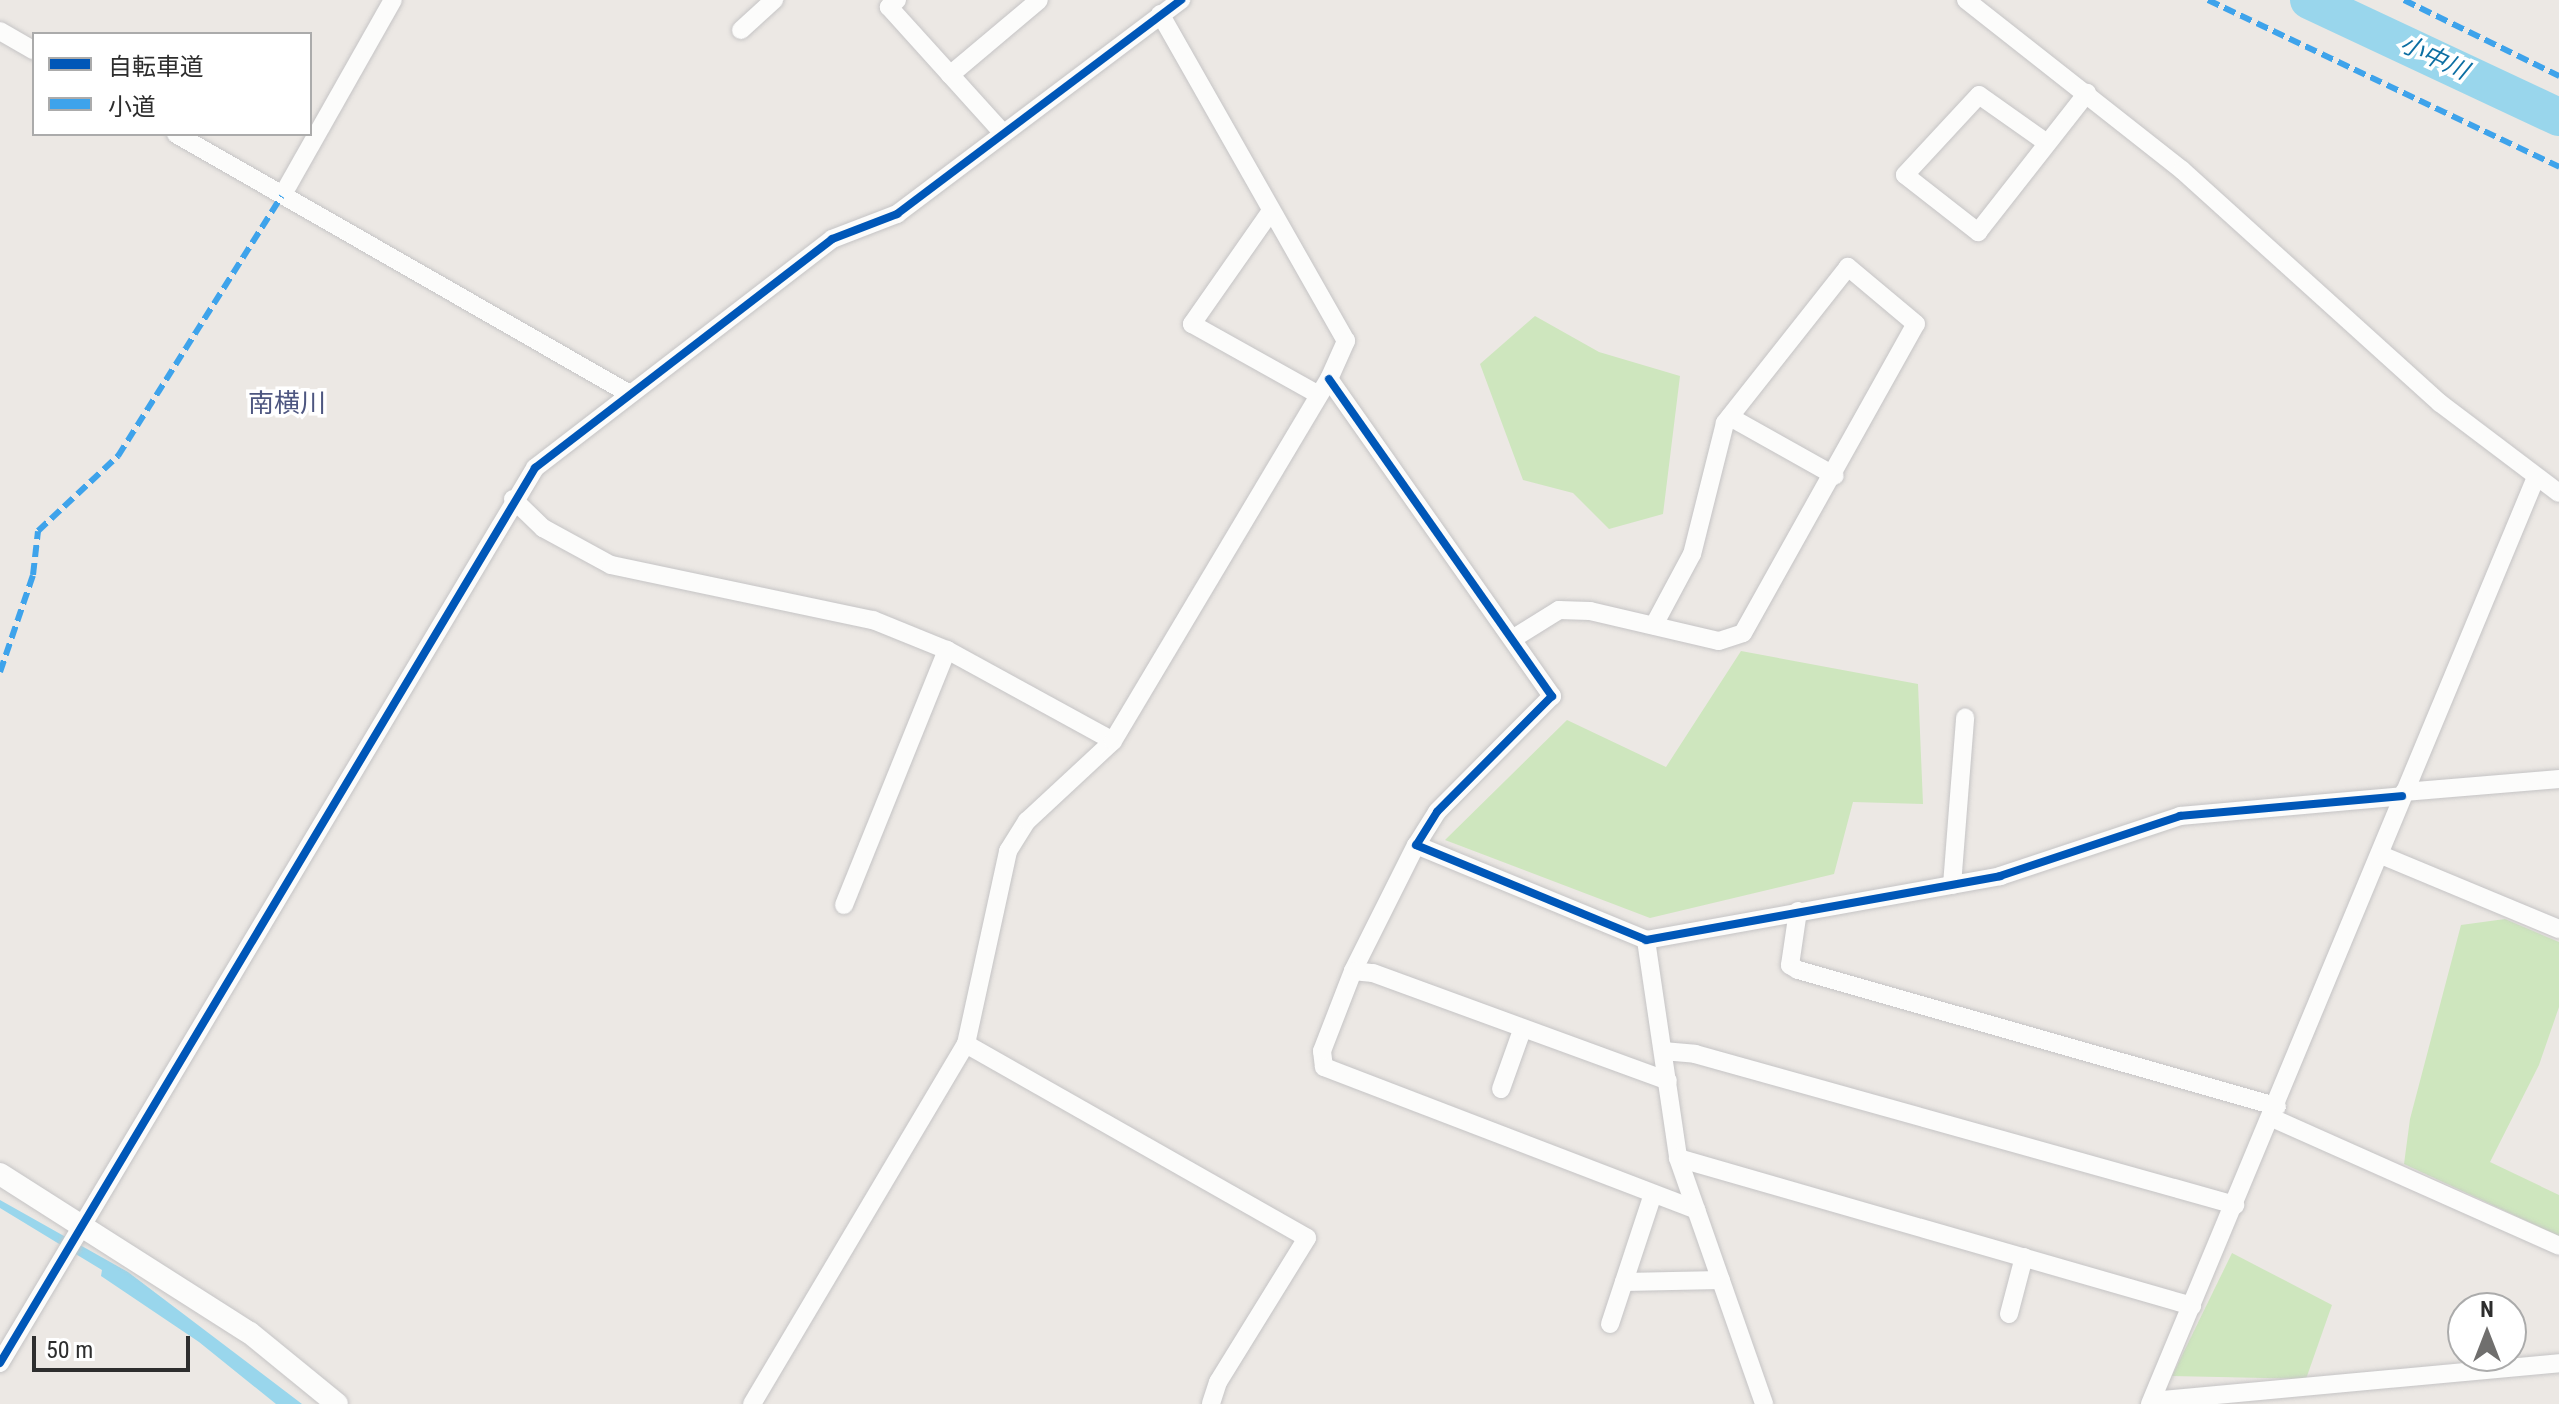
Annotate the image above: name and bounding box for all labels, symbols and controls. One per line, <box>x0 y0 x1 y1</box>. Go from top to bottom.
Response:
water label: 小中川 <box>2395 30 2473 86</box>
legend <box>32 32 312 136</box>
text: 自転車道 <box>108 53 204 81</box>
text: 小道 <box>108 93 156 121</box>
district label: 南横川 <box>248 388 326 420</box>
north arrow <box>2447 1292 2527 1372</box>
text: N <box>2480 1297 2494 1322</box>
scale bar <box>36 1320 194 1370</box>
text: 50 m <box>46 1336 93 1364</box>

